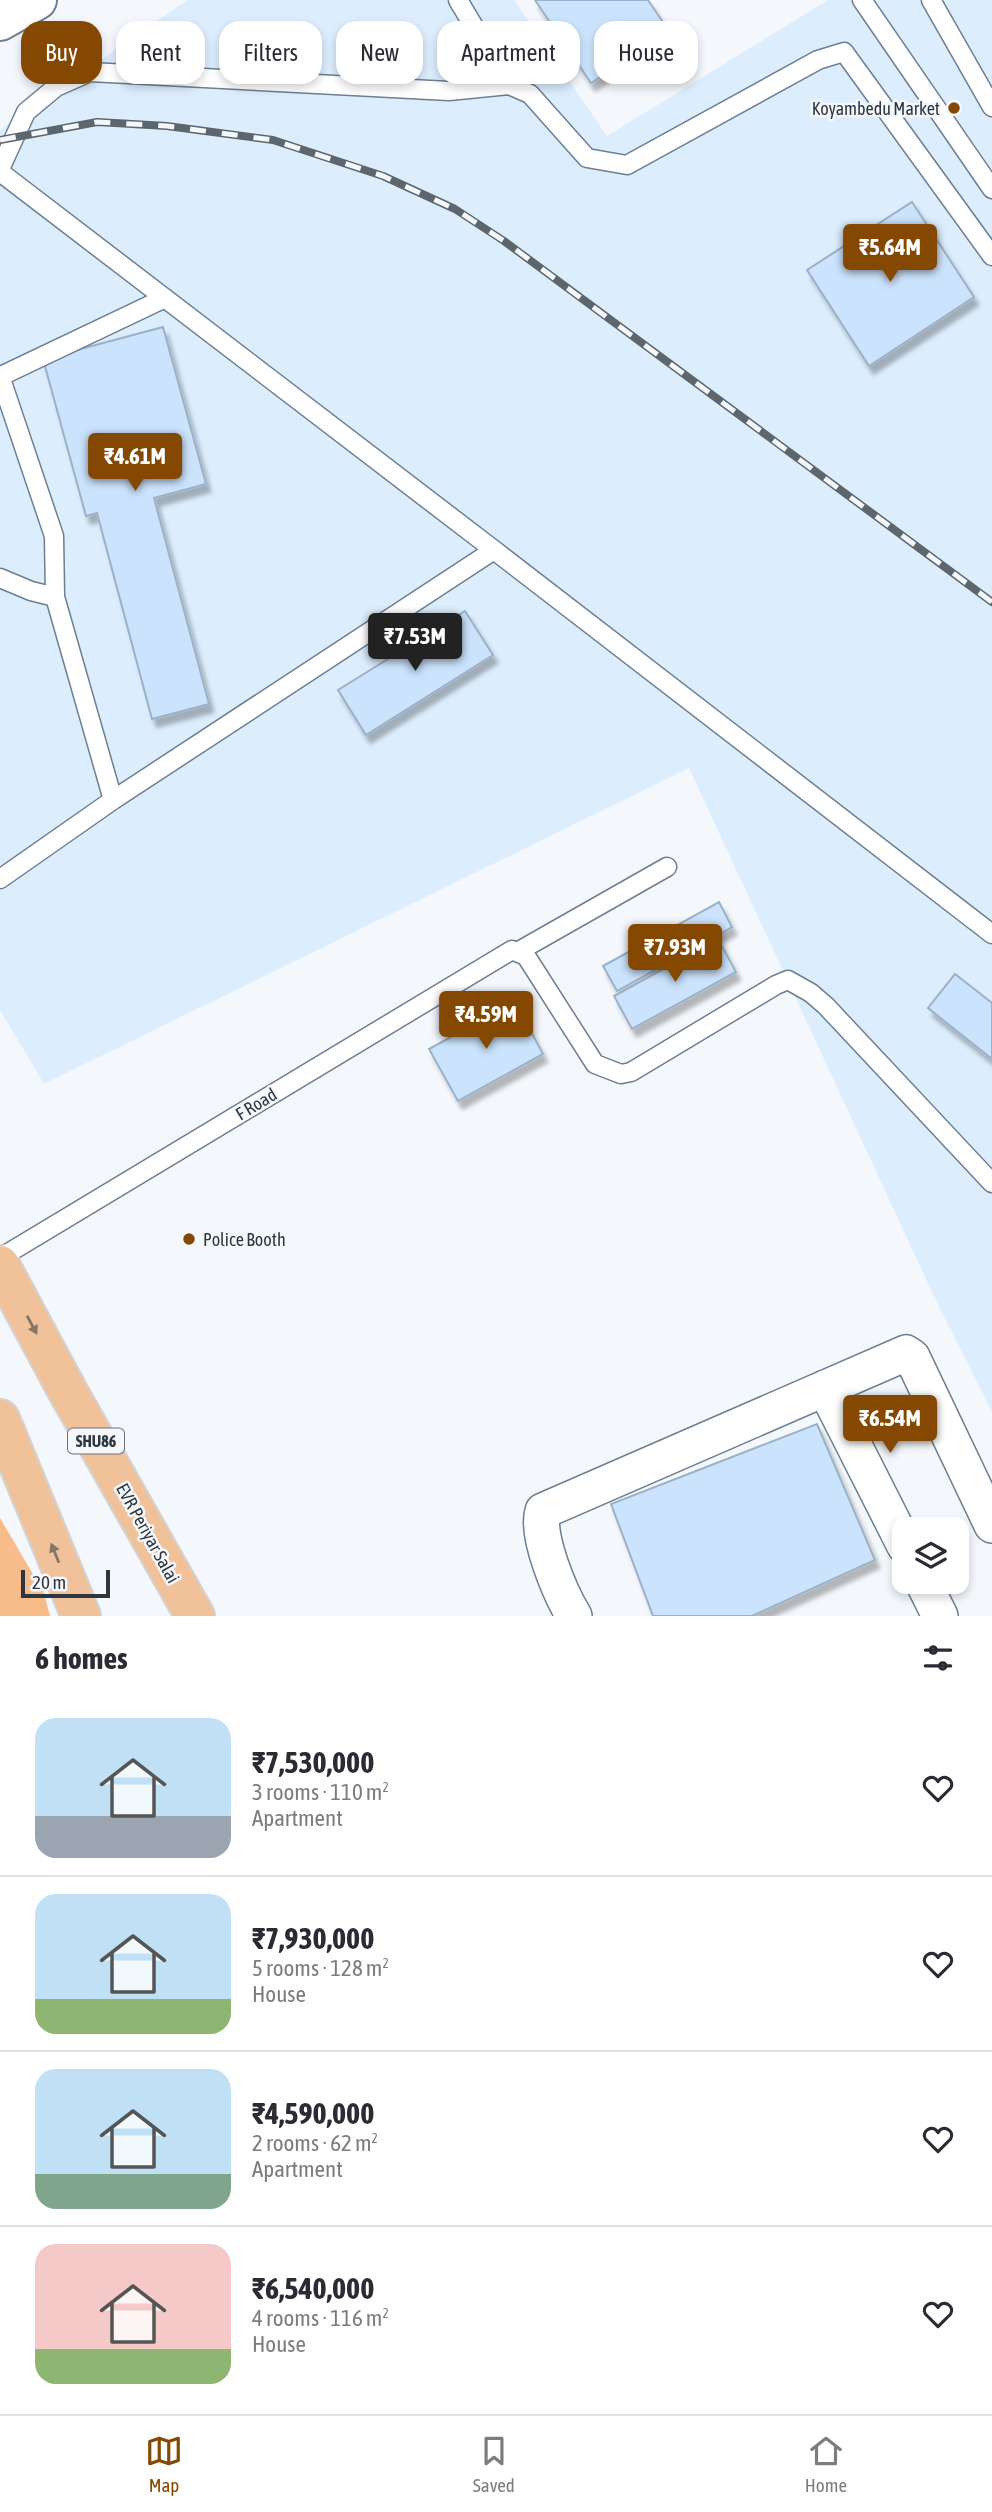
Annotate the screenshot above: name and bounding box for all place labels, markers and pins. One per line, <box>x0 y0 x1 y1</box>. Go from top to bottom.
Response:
place label: Koyambedu Market <box>812 98 940 119</box>
marker: Koyambedu Market <box>946 100 962 116</box>
pin: ₹5.64M <box>833 224 947 284</box>
pin: ₹4.61M <box>78 434 192 493</box>
pin: ₹7.53M <box>358 614 472 673</box>
pin: ₹7.93M <box>618 925 732 984</box>
pin: ₹4.59M <box>429 992 543 1051</box>
place label: Police Booth <box>203 1229 286 1250</box>
marker: Police Booth <box>181 1231 197 1247</box>
pin: ₹6.54M <box>833 1396 947 1455</box>

